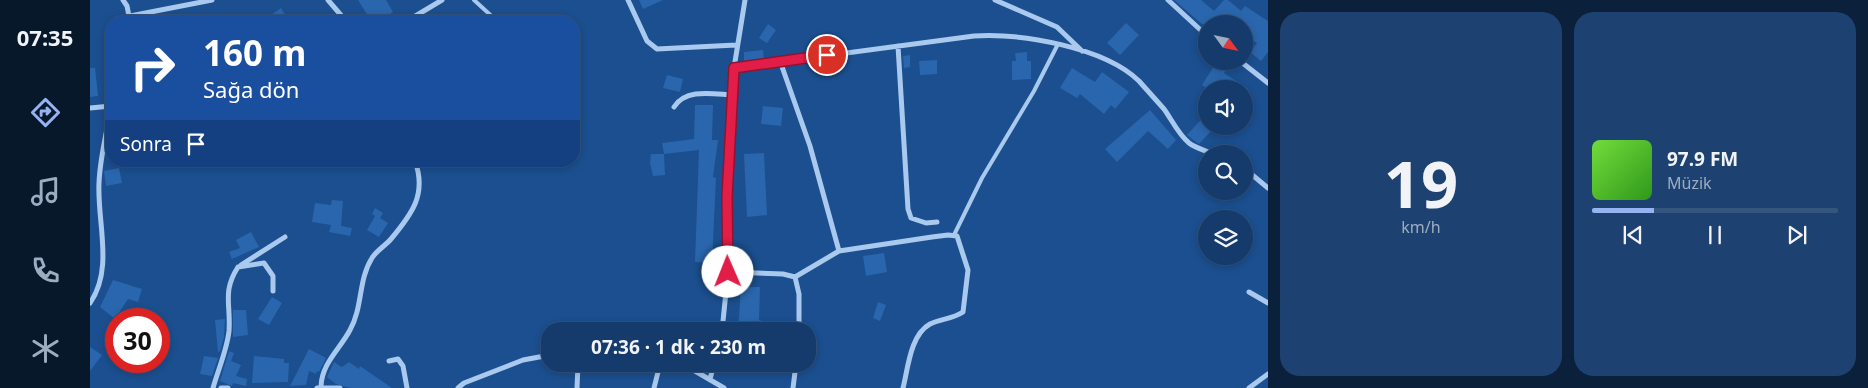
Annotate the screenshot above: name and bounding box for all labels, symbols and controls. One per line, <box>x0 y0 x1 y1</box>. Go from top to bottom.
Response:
north arrow <box>1198 15 1252 70</box>
map controls <box>1198 15 1253 265</box>
text: 07:35 <box>17 22 73 52</box>
text: 160 m <box>203 29 306 76</box>
pin <box>806 34 848 76</box>
icon: right <box>120 35 185 100</box>
icon: arrive <box>813 41 841 69</box>
text: Sağa dön <box>203 74 299 104</box>
button: sound <box>1198 80 1253 135</box>
icon: directions <box>28 95 63 130</box>
icon: arrive <box>182 130 210 158</box>
text: Sonra <box>120 131 172 157</box>
text: 19 <box>1384 139 1458 227</box>
button: search <box>1198 145 1253 200</box>
text: 97.9 FM <box>1667 146 1738 172</box>
text: Müzik <box>1667 172 1712 194</box>
icon: music <box>28 174 63 209</box>
button: layers <box>1198 210 1253 265</box>
text: km/h <box>1401 216 1441 238</box>
icon: previous <box>1619 221 1647 249</box>
icon: pause <box>1701 221 1729 249</box>
icon: next <box>1783 221 1811 249</box>
position arrow <box>701 245 753 297</box>
icon: phone <box>28 253 63 288</box>
speed limit sign: 30 <box>105 308 170 373</box>
icon: climate <box>28 331 63 366</box>
text: 07:36 · 1 dk · 230 m <box>591 334 766 360</box>

